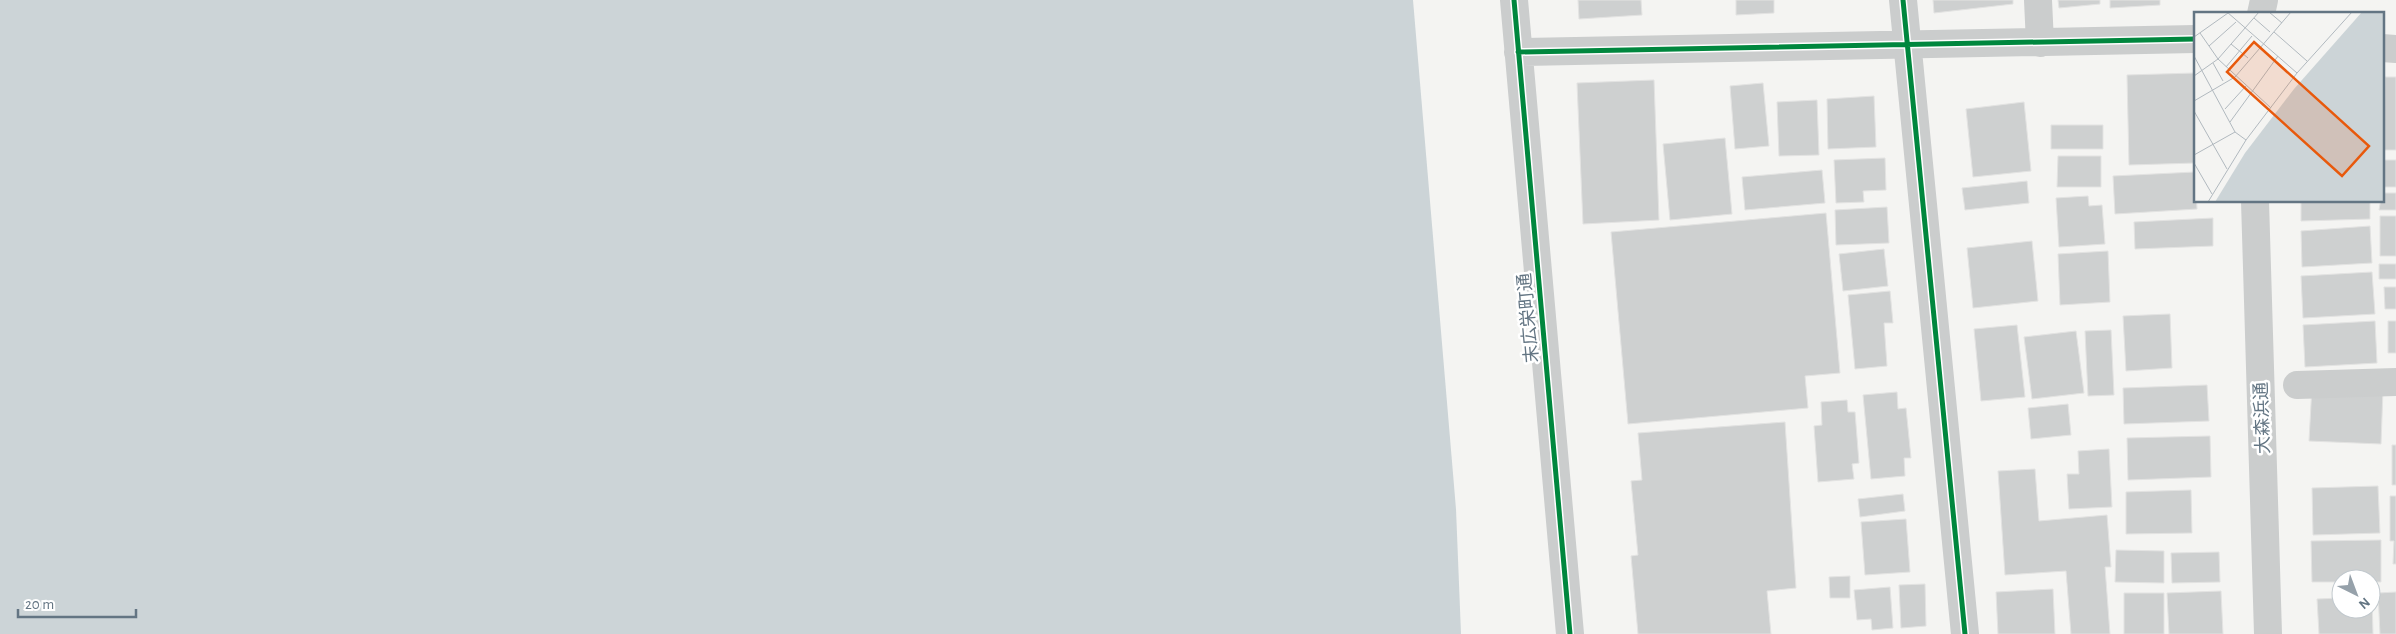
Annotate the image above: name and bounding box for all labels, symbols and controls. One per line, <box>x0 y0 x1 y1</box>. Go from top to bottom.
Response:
inset map <box>2194 12 2384 202</box>
street label: 末広栄町通 <box>1515 272 1542 364</box>
street label: 大森浜通 <box>2251 382 2273 454</box>
north arrow <box>2331 569 2381 619</box>
scale bar <box>18 586 135 618</box>
text: N <box>2356 594 2372 611</box>
text: 20 m <box>25 597 54 612</box>

